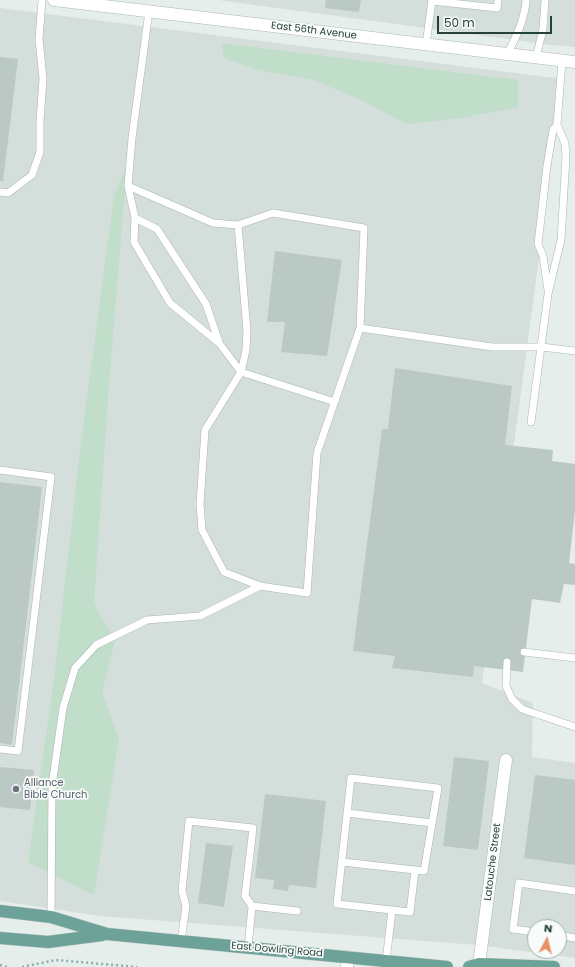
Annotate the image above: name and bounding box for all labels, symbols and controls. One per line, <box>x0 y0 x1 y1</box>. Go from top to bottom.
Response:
scale bar <box>439 8 554 34</box>
text: 50 m <box>444 14 475 31</box>
street label: East 56th Avenue <box>270 20 358 42</box>
place label: Alliance Bible Church <box>24 777 87 800</box>
marker: Alliance Bible Church <box>11 784 21 794</box>
street label: Latouche Street <box>482 822 504 902</box>
north arrow <box>527 919 567 959</box>
text: N <box>543 920 553 937</box>
street label: East Dowling Road <box>231 940 323 960</box>

